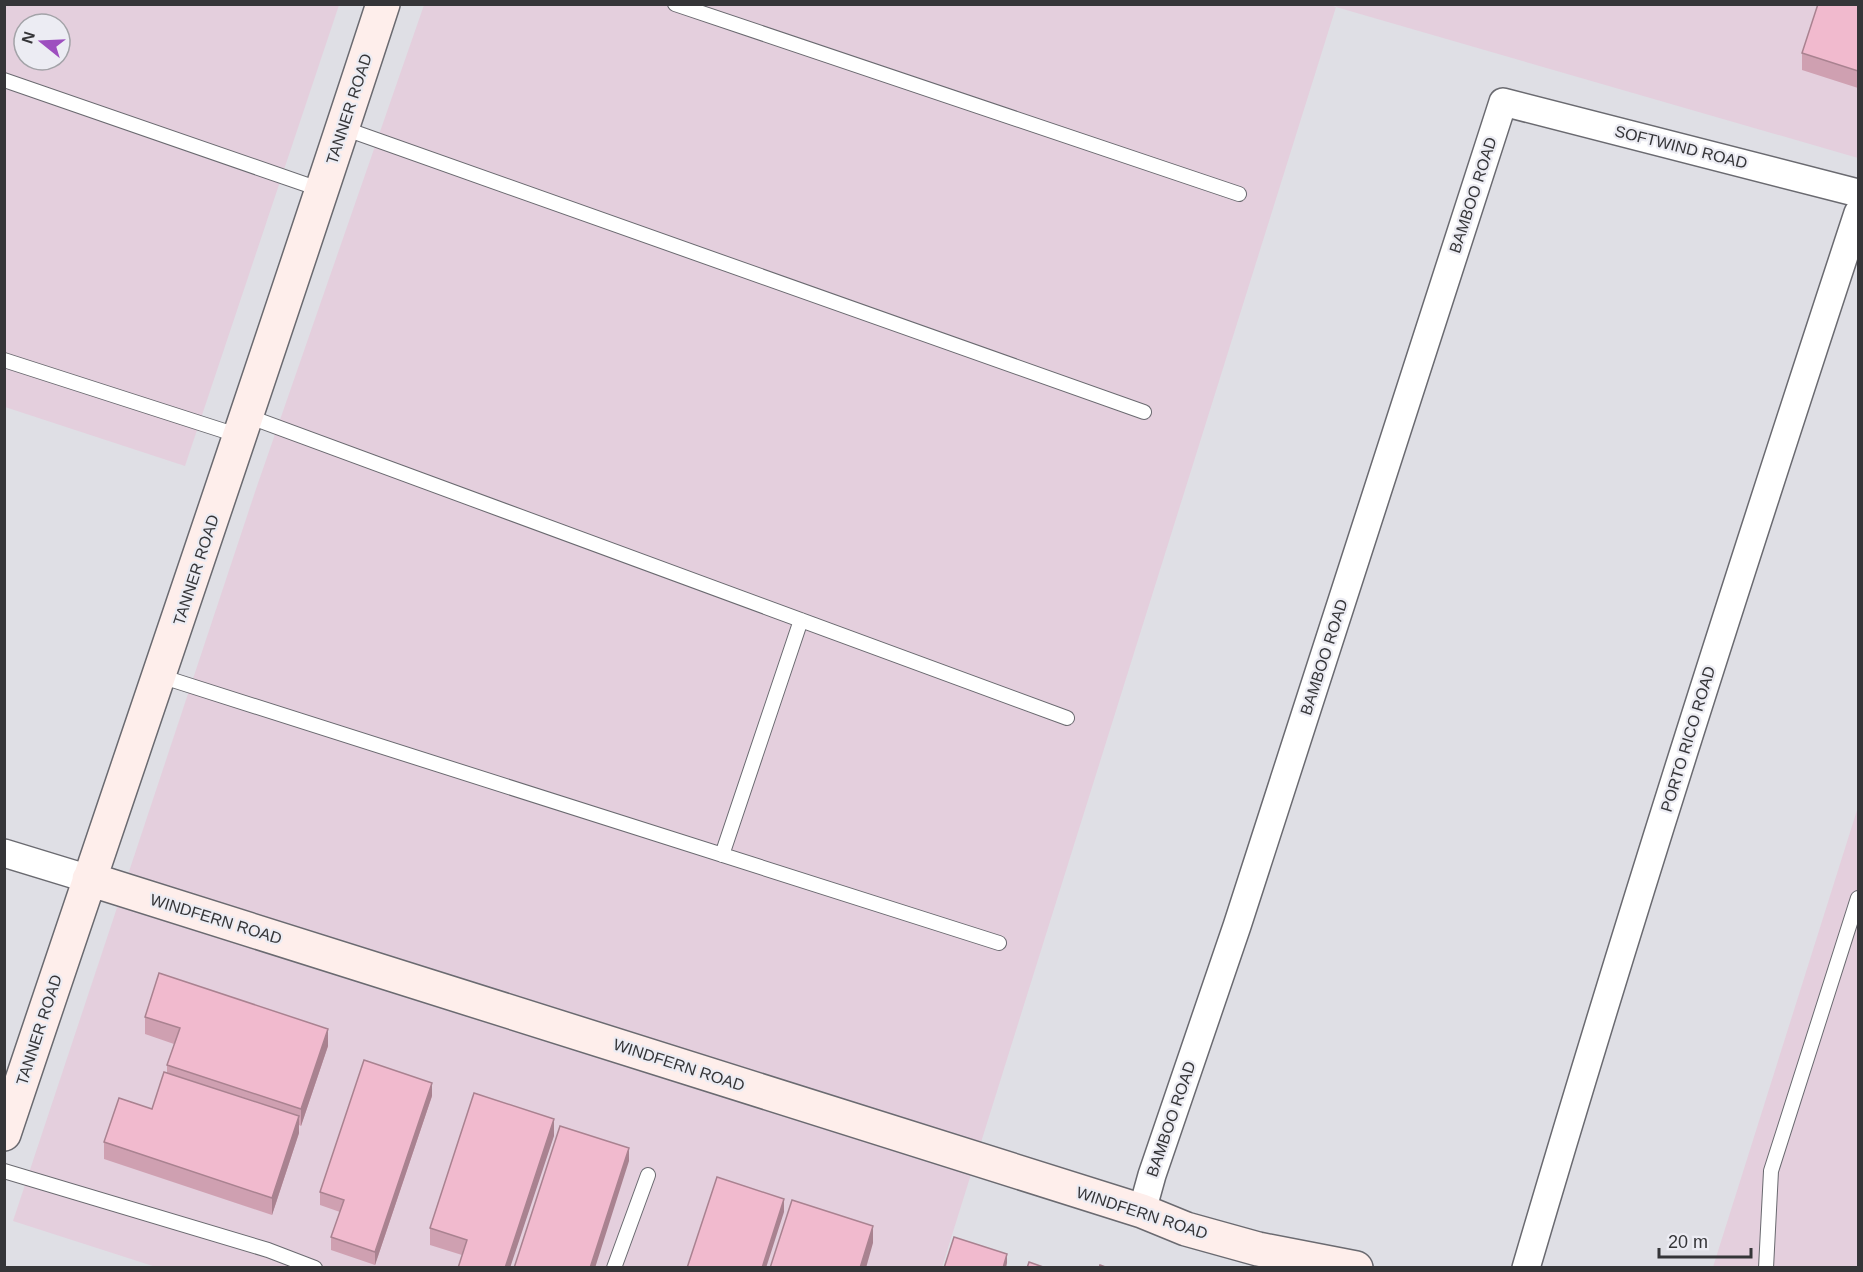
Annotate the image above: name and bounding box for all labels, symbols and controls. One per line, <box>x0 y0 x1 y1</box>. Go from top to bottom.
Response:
north arrow <box>12 12 72 72</box>
text: N <box>18 29 38 46</box>
street label: TANNER ROAD <box>323 52 375 166</box>
street label: SOFTWIND ROAD <box>1613 122 1749 172</box>
street label: BAMBOO ROAD <box>1446 135 1500 255</box>
street label: TANNER ROAD <box>170 513 222 627</box>
street label: BAMBOO ROAD <box>1297 597 1351 717</box>
street label: PORTO RICO ROAD <box>1658 664 1718 814</box>
street label: WINDFERN ROAD <box>148 891 284 947</box>
street label: TANNER ROAD <box>13 973 65 1087</box>
street label: WINDFERN ROAD <box>611 1036 747 1094</box>
street label: BAMBOO ROAD <box>1143 1059 1199 1179</box>
street label: WINDFERN ROAD <box>1074 1184 1210 1242</box>
scale bar <box>1659 1221 1750 1259</box>
text: 20 m <box>1668 1232 1708 1252</box>

